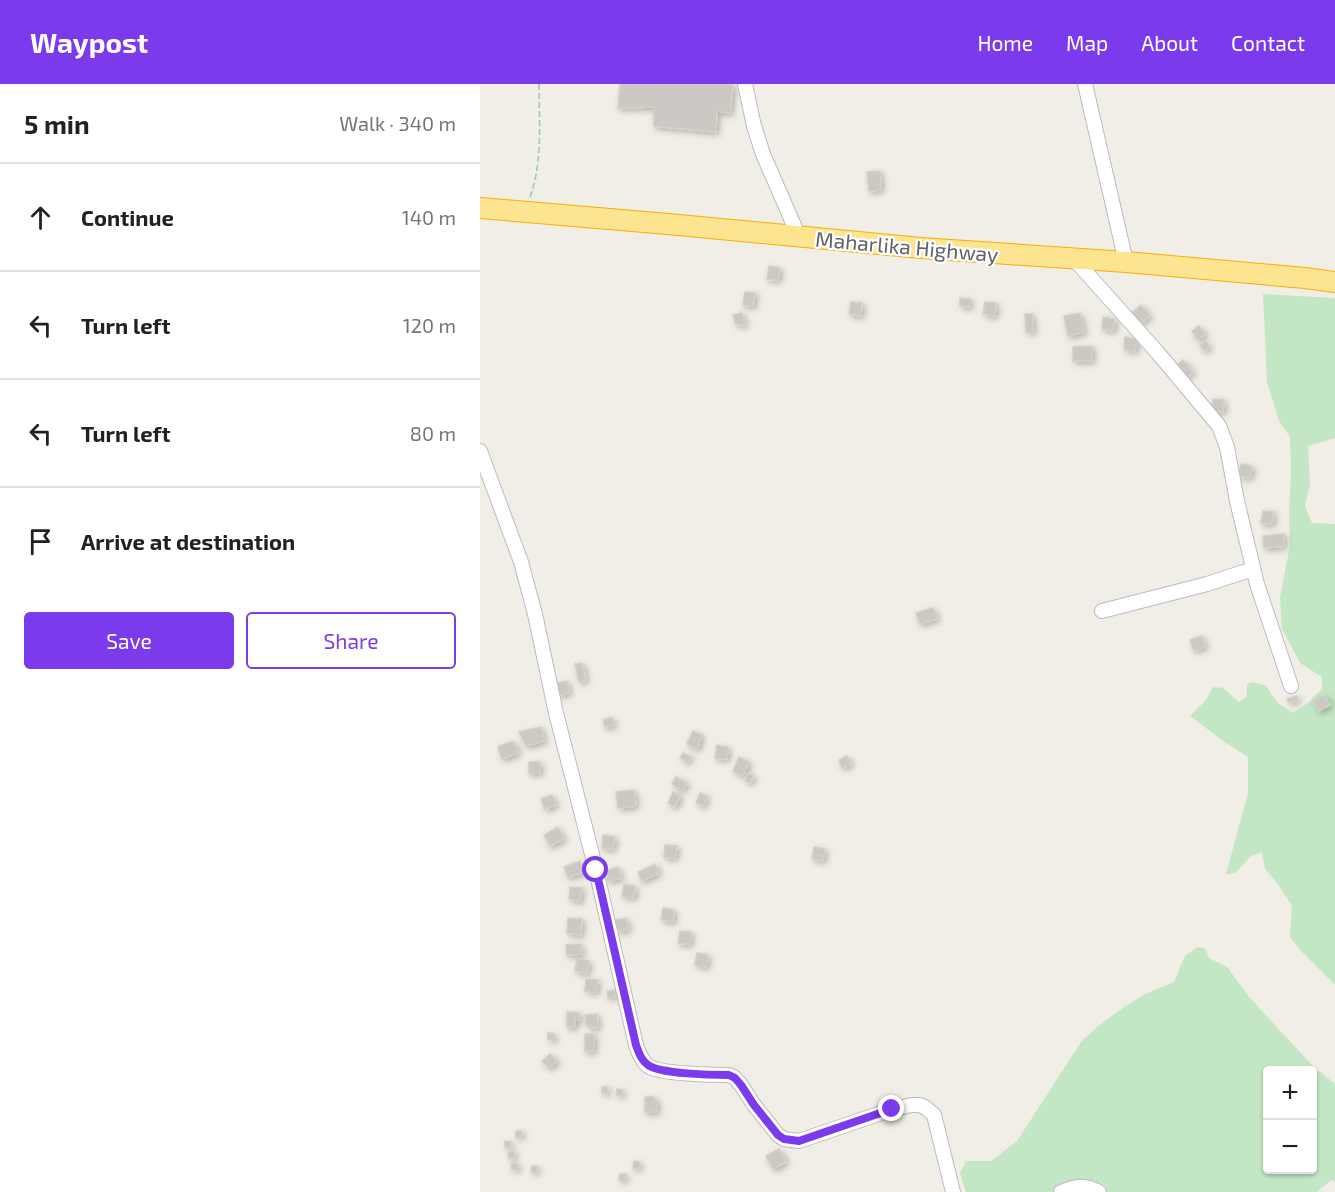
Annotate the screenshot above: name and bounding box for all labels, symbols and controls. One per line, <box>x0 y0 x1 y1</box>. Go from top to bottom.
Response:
text: Waypost <box>30 25 148 59</box>
text: Home <box>977 30 1033 55</box>
text: Map <box>1066 30 1108 55</box>
text: About <box>1141 30 1198 55</box>
text: Contact <box>1231 30 1305 55</box>
text: 5 min <box>24 108 90 139</box>
text: Walk · 340 m <box>339 111 456 135</box>
icon: ahead <box>24 201 57 234</box>
text: Continue <box>81 204 174 230</box>
text: 140 m <box>402 205 456 229</box>
street label: Maharlika Highway <box>815 226 999 266</box>
icon: left <box>24 309 57 342</box>
text: Turn left <box>81 312 170 338</box>
text: 120 m <box>403 313 456 337</box>
icon: left <box>24 417 57 450</box>
text: Turn left <box>81 420 170 446</box>
text: 80 m <box>410 421 456 445</box>
icon: arrive <box>24 525 57 558</box>
text: Arrive at destination <box>81 528 295 554</box>
button: Save <box>24 612 234 669</box>
button: Share <box>246 612 456 669</box>
route start <box>582 856 608 882</box>
map controls <box>1263 1066 1317 1174</box>
button: + <box>1263 1066 1317 1120</box>
route end <box>878 1095 904 1121</box>
button: − <box>1263 1120 1317 1174</box>

